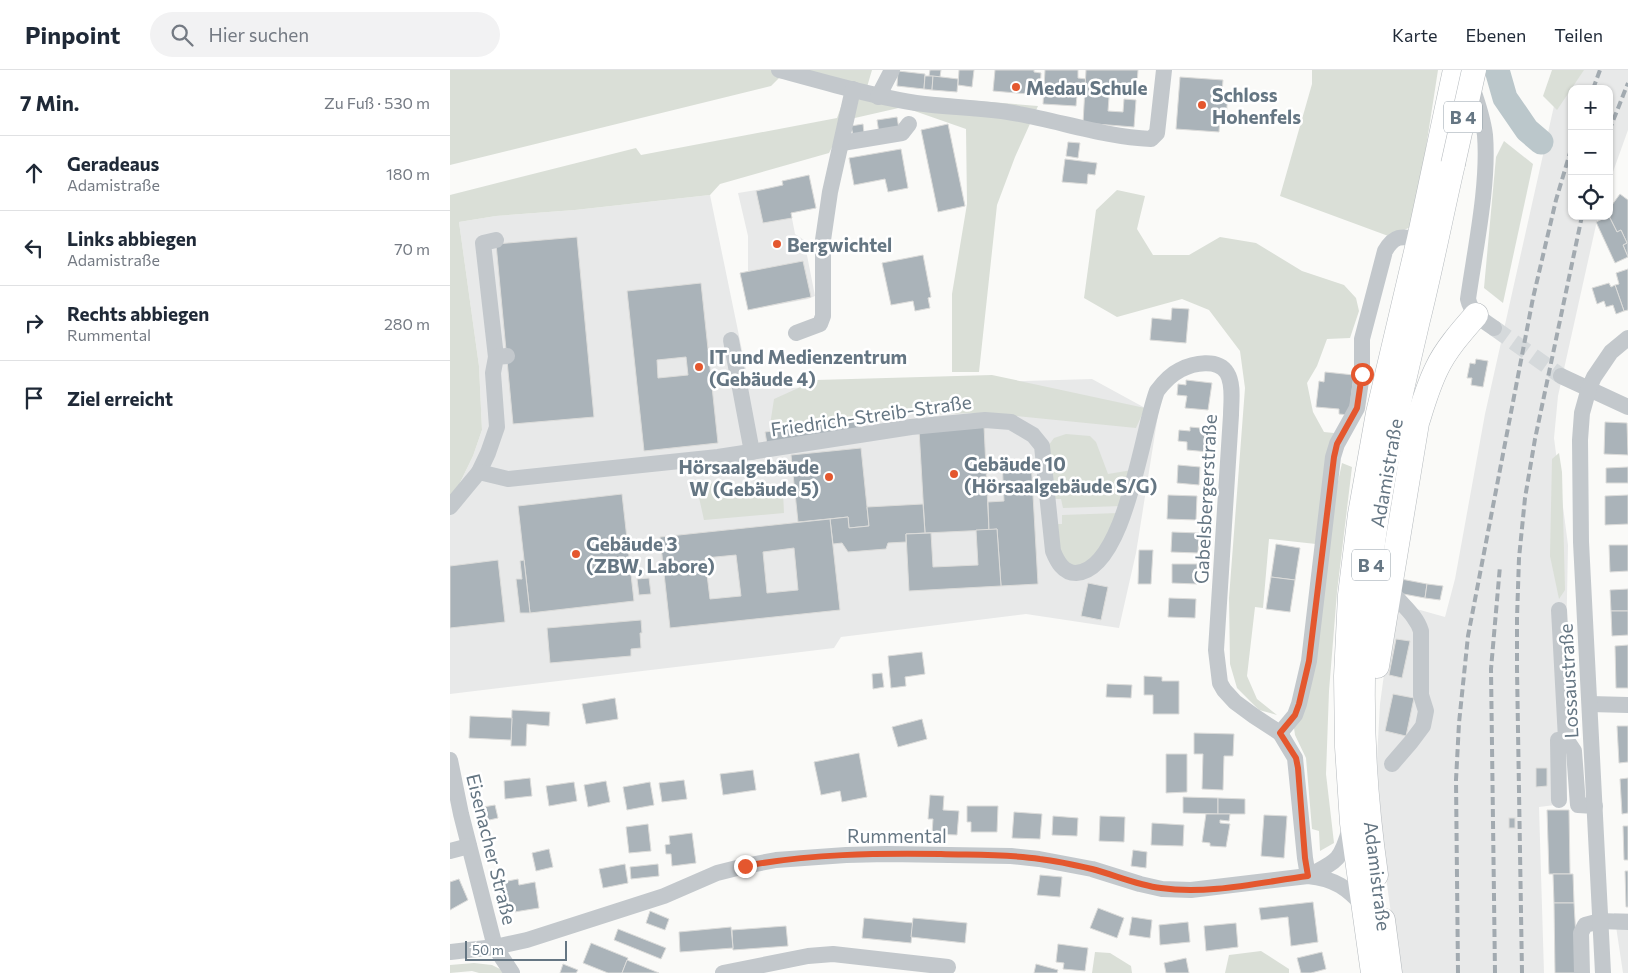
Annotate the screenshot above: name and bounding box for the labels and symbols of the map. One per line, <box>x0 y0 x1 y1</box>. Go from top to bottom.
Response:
place label: Medau Schule <box>1026 76 1147 99</box>
marker: Medau Schule <box>1010 81 1022 93</box>
place label: Schloss Hohenfels <box>1212 83 1301 128</box>
marker: Schloss Hohenfels <box>1196 99 1208 111</box>
road number: B 4 <box>1444 102 1482 132</box>
place label: Bergwichtel <box>787 233 892 256</box>
marker: Bergwichtel <box>771 238 783 250</box>
place label: IT und Medienzentrum (Gebäude 4) <box>709 345 907 390</box>
marker: IT und Medienzentrum (Gebäude 4) <box>693 361 705 373</box>
route start <box>1351 363 1374 386</box>
street label: Friedrich-Streib-Straße <box>769 390 973 440</box>
street label: Gabelsbergerstraße <box>1189 413 1221 585</box>
street label: Adamistraße <box>1365 417 1407 529</box>
place label: Gebäude 10 (Hörsaalgebäude S/G) <box>964 452 1157 497</box>
place label: Hörsaalgebäude W (Gebäude 5) <box>678 455 819 500</box>
marker: Gebäude 10 (Hörsaalgebäude S/G) <box>948 468 960 480</box>
marker: Hörsaalgebäude W (Gebäude 5) <box>823 471 835 483</box>
place label: Gebäude 3 (ZBW, Labore) <box>586 532 715 577</box>
marker: Gebäude 3 (ZBW, Labore) <box>570 548 582 560</box>
road number: B 4 <box>1352 550 1390 580</box>
street label: Lossaustraße <box>1554 623 1582 739</box>
street label: Eisenacher Straße <box>462 771 522 927</box>
street label: Adamistraße <box>1360 820 1396 932</box>
street label: Rummental <box>847 824 947 847</box>
route end <box>734 855 757 878</box>
scale bar <box>465 938 568 961</box>

